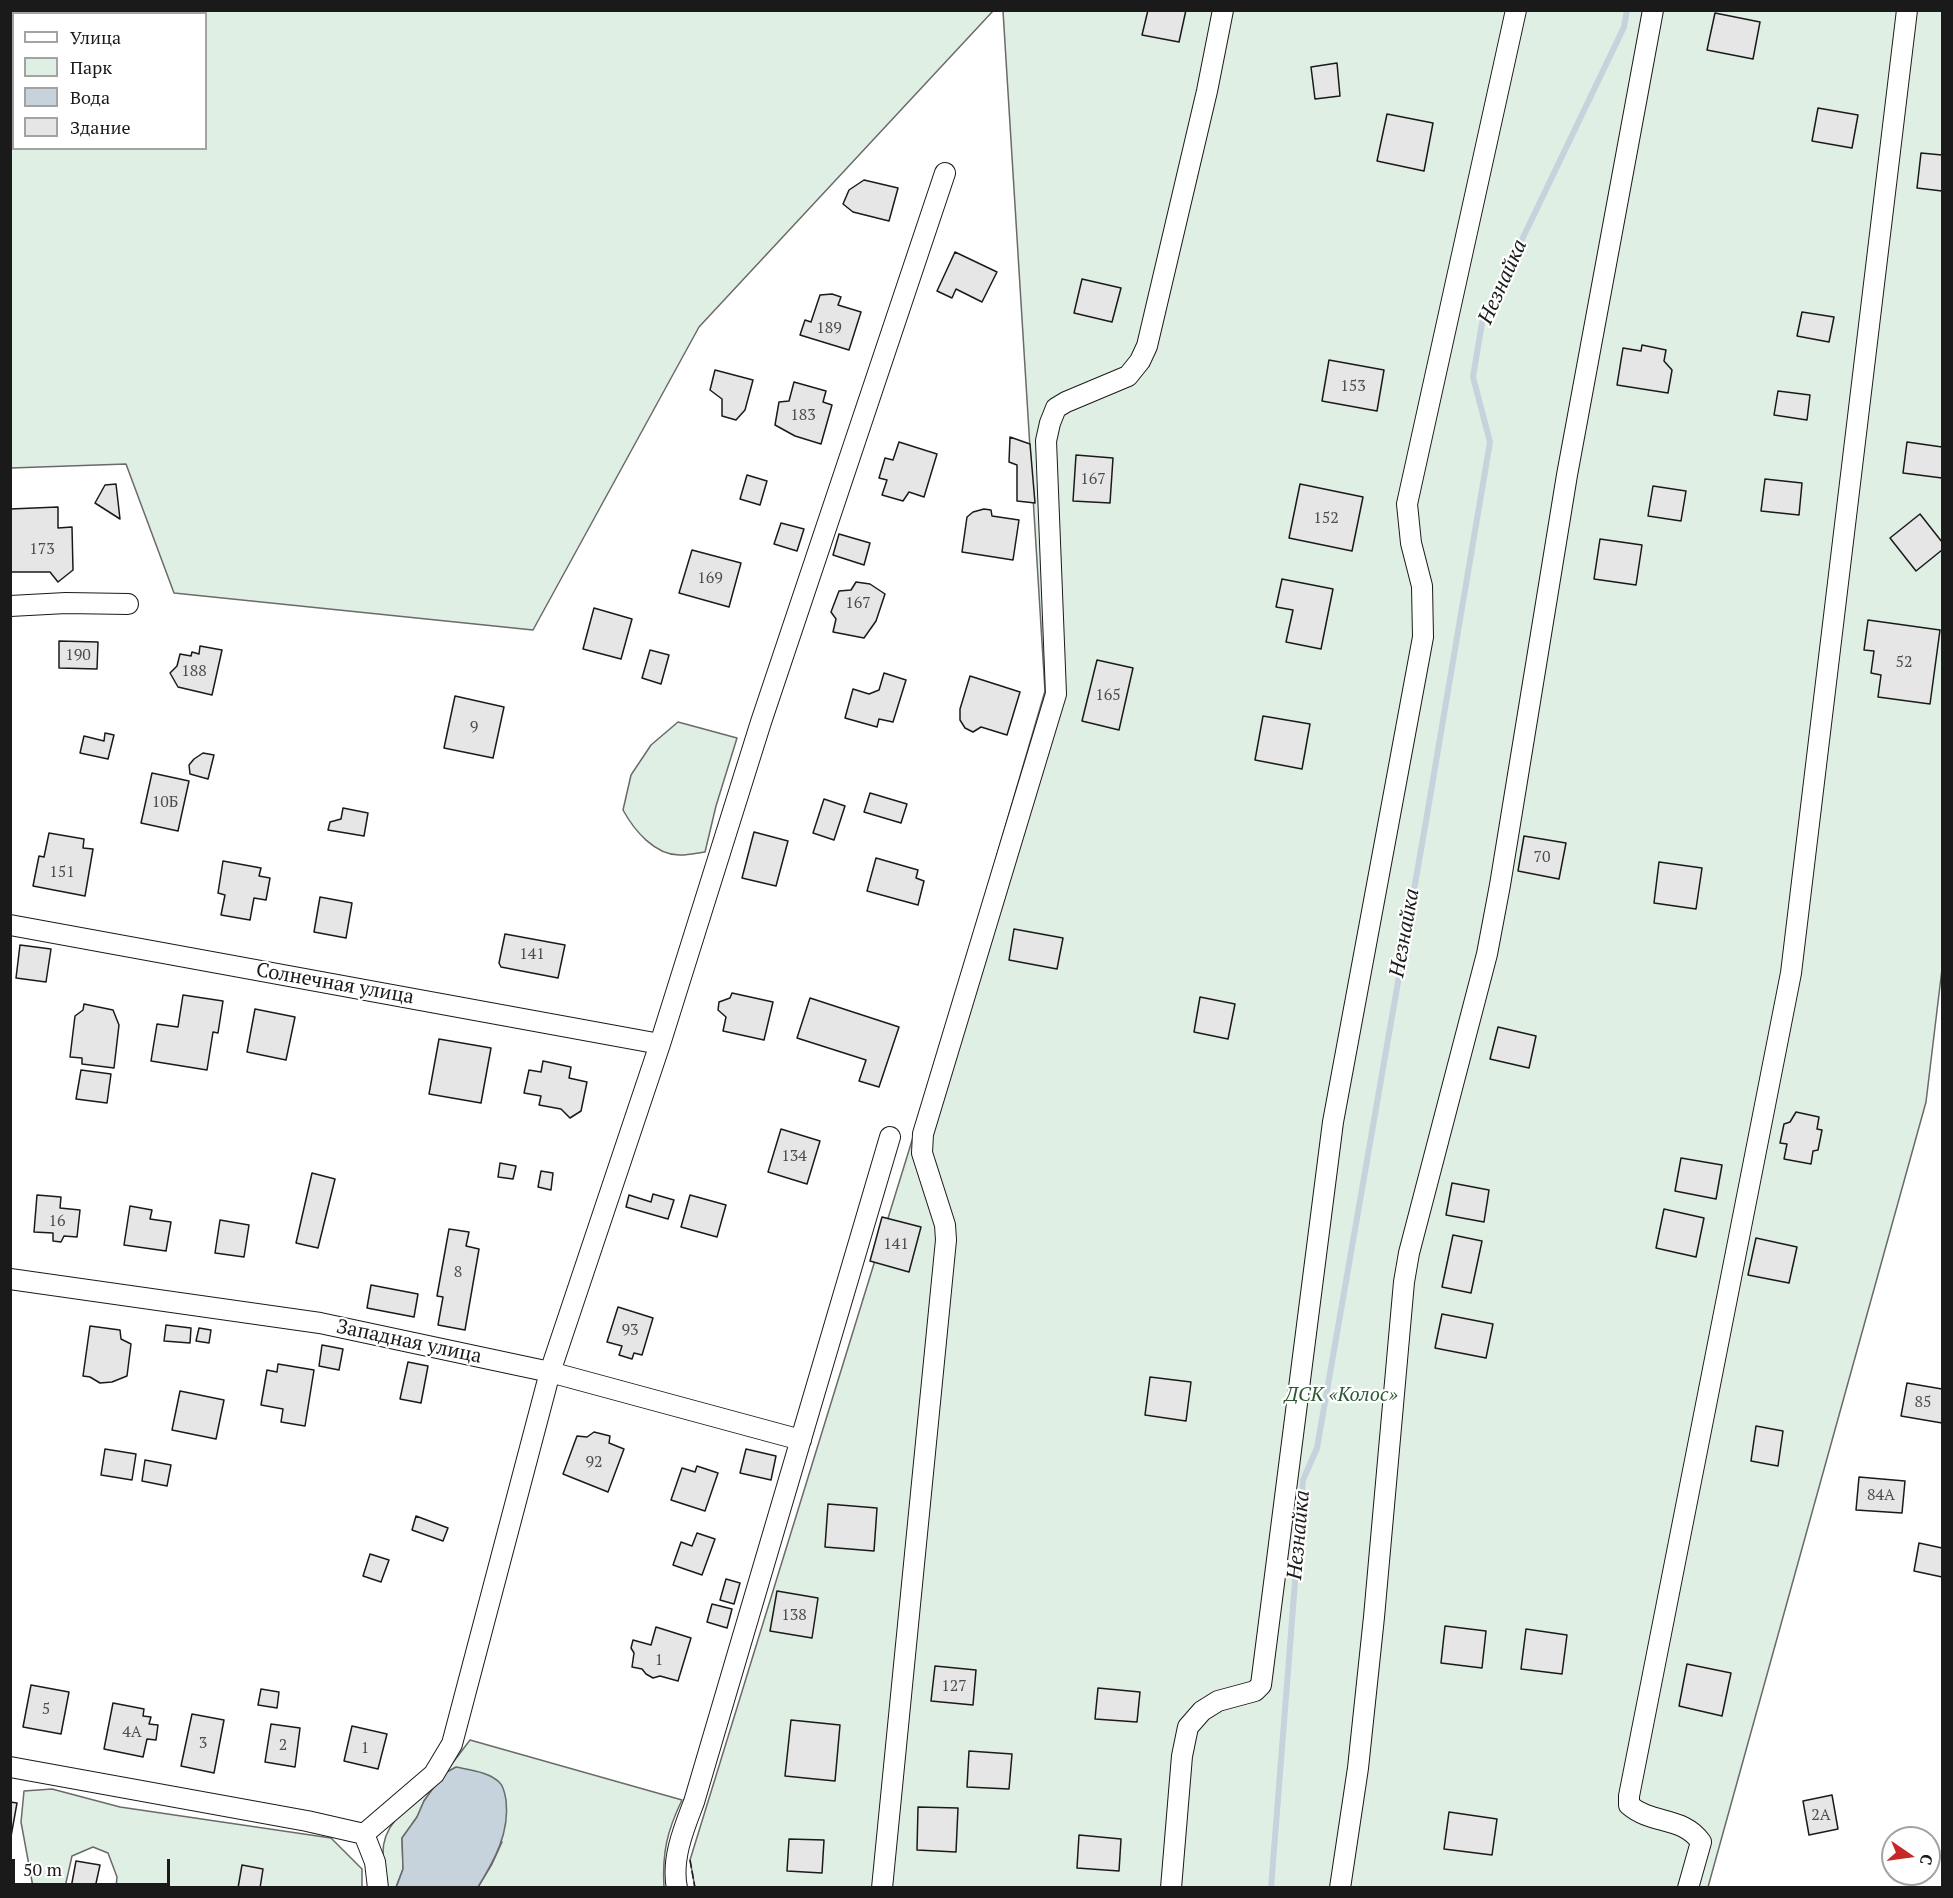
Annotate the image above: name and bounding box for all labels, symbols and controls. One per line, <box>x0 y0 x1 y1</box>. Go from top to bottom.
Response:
legend <box>12 12 207 150</box>
text: Улица <box>70 25 121 49</box>
text: Парк <box>70 55 112 79</box>
text: Вода <box>70 85 110 109</box>
text: Здание <box>70 115 130 139</box>
water label: Незнайка <box>1473 236 1533 328</box>
house number: 189 <box>816 318 842 338</box>
house number: 153 <box>1340 376 1366 396</box>
house number: 183 <box>790 405 816 425</box>
house number: 167 <box>1080 469 1106 489</box>
house number: 152 <box>1313 508 1339 528</box>
house number: 173 <box>29 539 55 559</box>
house number: 169 <box>697 568 723 588</box>
house number: 167 <box>845 593 871 613</box>
house number: 190 <box>65 645 91 665</box>
house number: 52 <box>1895 652 1913 672</box>
house number: 188 <box>181 661 207 681</box>
house number: 165 <box>1095 685 1121 705</box>
house number: 9 <box>470 717 478 737</box>
house number: 10Б <box>152 792 178 812</box>
house number: 70 <box>1533 847 1551 867</box>
house number: 151 <box>49 862 75 882</box>
water label: Незнайка <box>1385 887 1425 979</box>
house number: 141 <box>519 944 545 964</box>
street label: Солнечная улица <box>254 958 416 1010</box>
house number: 134 <box>781 1146 807 1166</box>
house number: 16 <box>48 1211 66 1231</box>
house number: 141 <box>883 1234 909 1254</box>
house number: 8 <box>454 1262 462 1282</box>
street label: Западная улица <box>334 1315 484 1369</box>
house number: 93 <box>621 1320 639 1340</box>
park label: ДСК «Колос» <box>1284 1383 1398 1407</box>
house number: 85 <box>1914 1392 1932 1412</box>
house number: 92 <box>585 1452 603 1472</box>
house number: 84А <box>1867 1485 1895 1505</box>
water label: Незнайка <box>1283 1489 1315 1581</box>
house number: 138 <box>781 1605 807 1625</box>
house number: 1 <box>655 1650 663 1670</box>
house number: 127 <box>941 1676 967 1696</box>
house number: 5 <box>42 1699 50 1719</box>
house number: 4А <box>122 1722 142 1742</box>
house number: 3 <box>199 1733 207 1753</box>
house number: 2 <box>279 1735 287 1755</box>
house number: 1 <box>361 1738 369 1758</box>
house number: 2А <box>1811 1805 1831 1825</box>
north arrow <box>1881 1826 1941 1886</box>
scale bar <box>15 1847 172 1885</box>
text: С <box>1915 1852 1938 1867</box>
text: 50 m <box>23 1857 62 1881</box>

